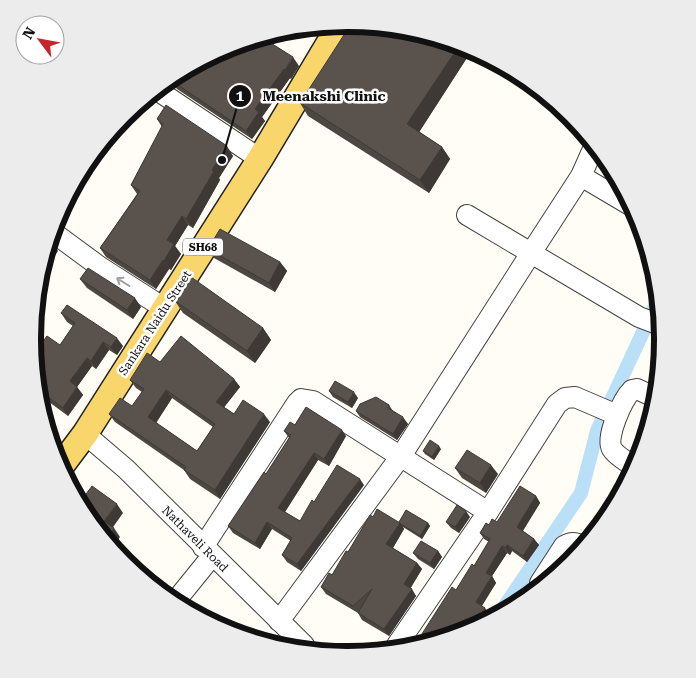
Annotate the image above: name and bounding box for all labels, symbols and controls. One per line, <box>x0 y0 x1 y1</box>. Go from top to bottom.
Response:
north arrow <box>15 15 65 65</box>
text: N <box>19 24 39 42</box>
callout: Meenakshi Clinic <box>228 81 396 110</box>
text: 1 <box>236 87 245 105</box>
text: Meenakshi Clinic <box>262 88 386 104</box>
road number: SH68 <box>183 238 223 256</box>
street label: Sankara Naidu Street <box>116 268 194 378</box>
one-way arrow <box>117 277 131 287</box>
street label: Nathaveli Road <box>159 503 231 575</box>

